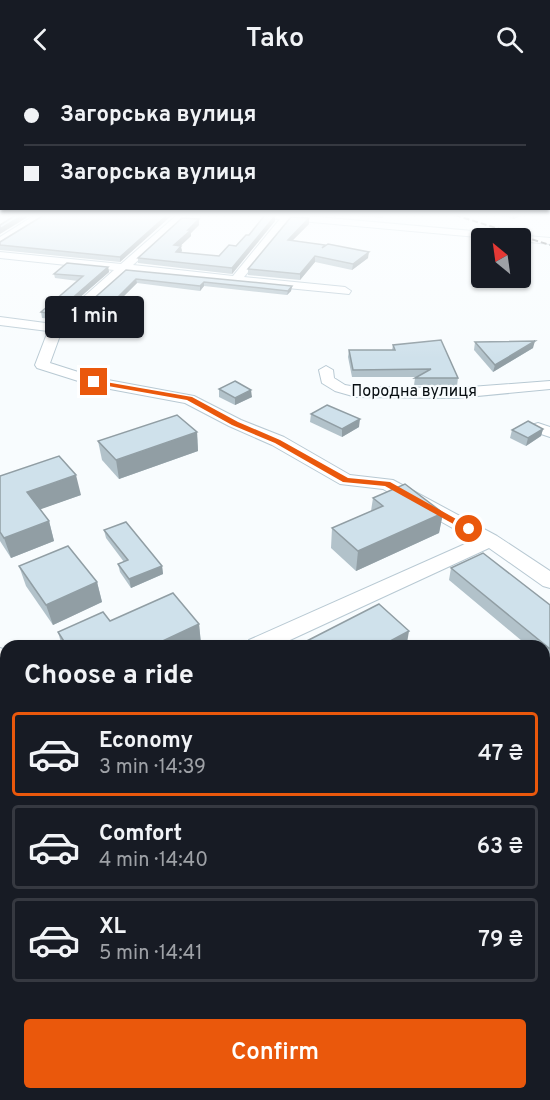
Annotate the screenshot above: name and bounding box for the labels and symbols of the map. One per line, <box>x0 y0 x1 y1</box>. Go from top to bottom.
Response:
north arrow <box>471 228 531 288</box>
callout: 1 min <box>44 295 144 337</box>
route end <box>80 368 107 395</box>
street label: Породна вулиця <box>351 382 477 402</box>
route start <box>455 515 482 542</box>

